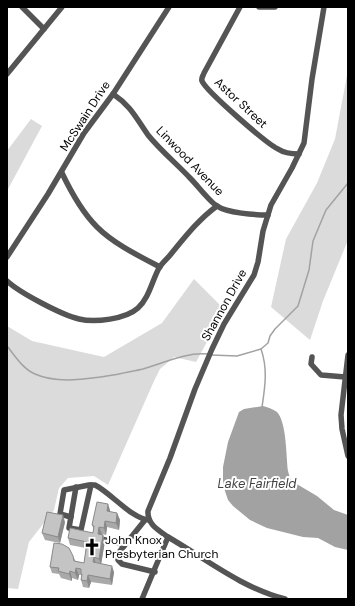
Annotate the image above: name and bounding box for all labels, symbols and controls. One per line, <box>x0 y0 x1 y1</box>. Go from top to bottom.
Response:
street label: Astor Street <box>211 74 271 132</box>
street label: McSwain Drive <box>56 78 114 154</box>
street label: Linwood Avenue <box>153 123 227 199</box>
street label: Shannon Drive <box>198 266 250 344</box>
water label: Lake Fairfield <box>218 475 297 492</box>
place label: John Knox Presbyterian Church <box>105 532 218 562</box>
church icon: John Knox Presbyterian Church <box>82 537 102 557</box>

